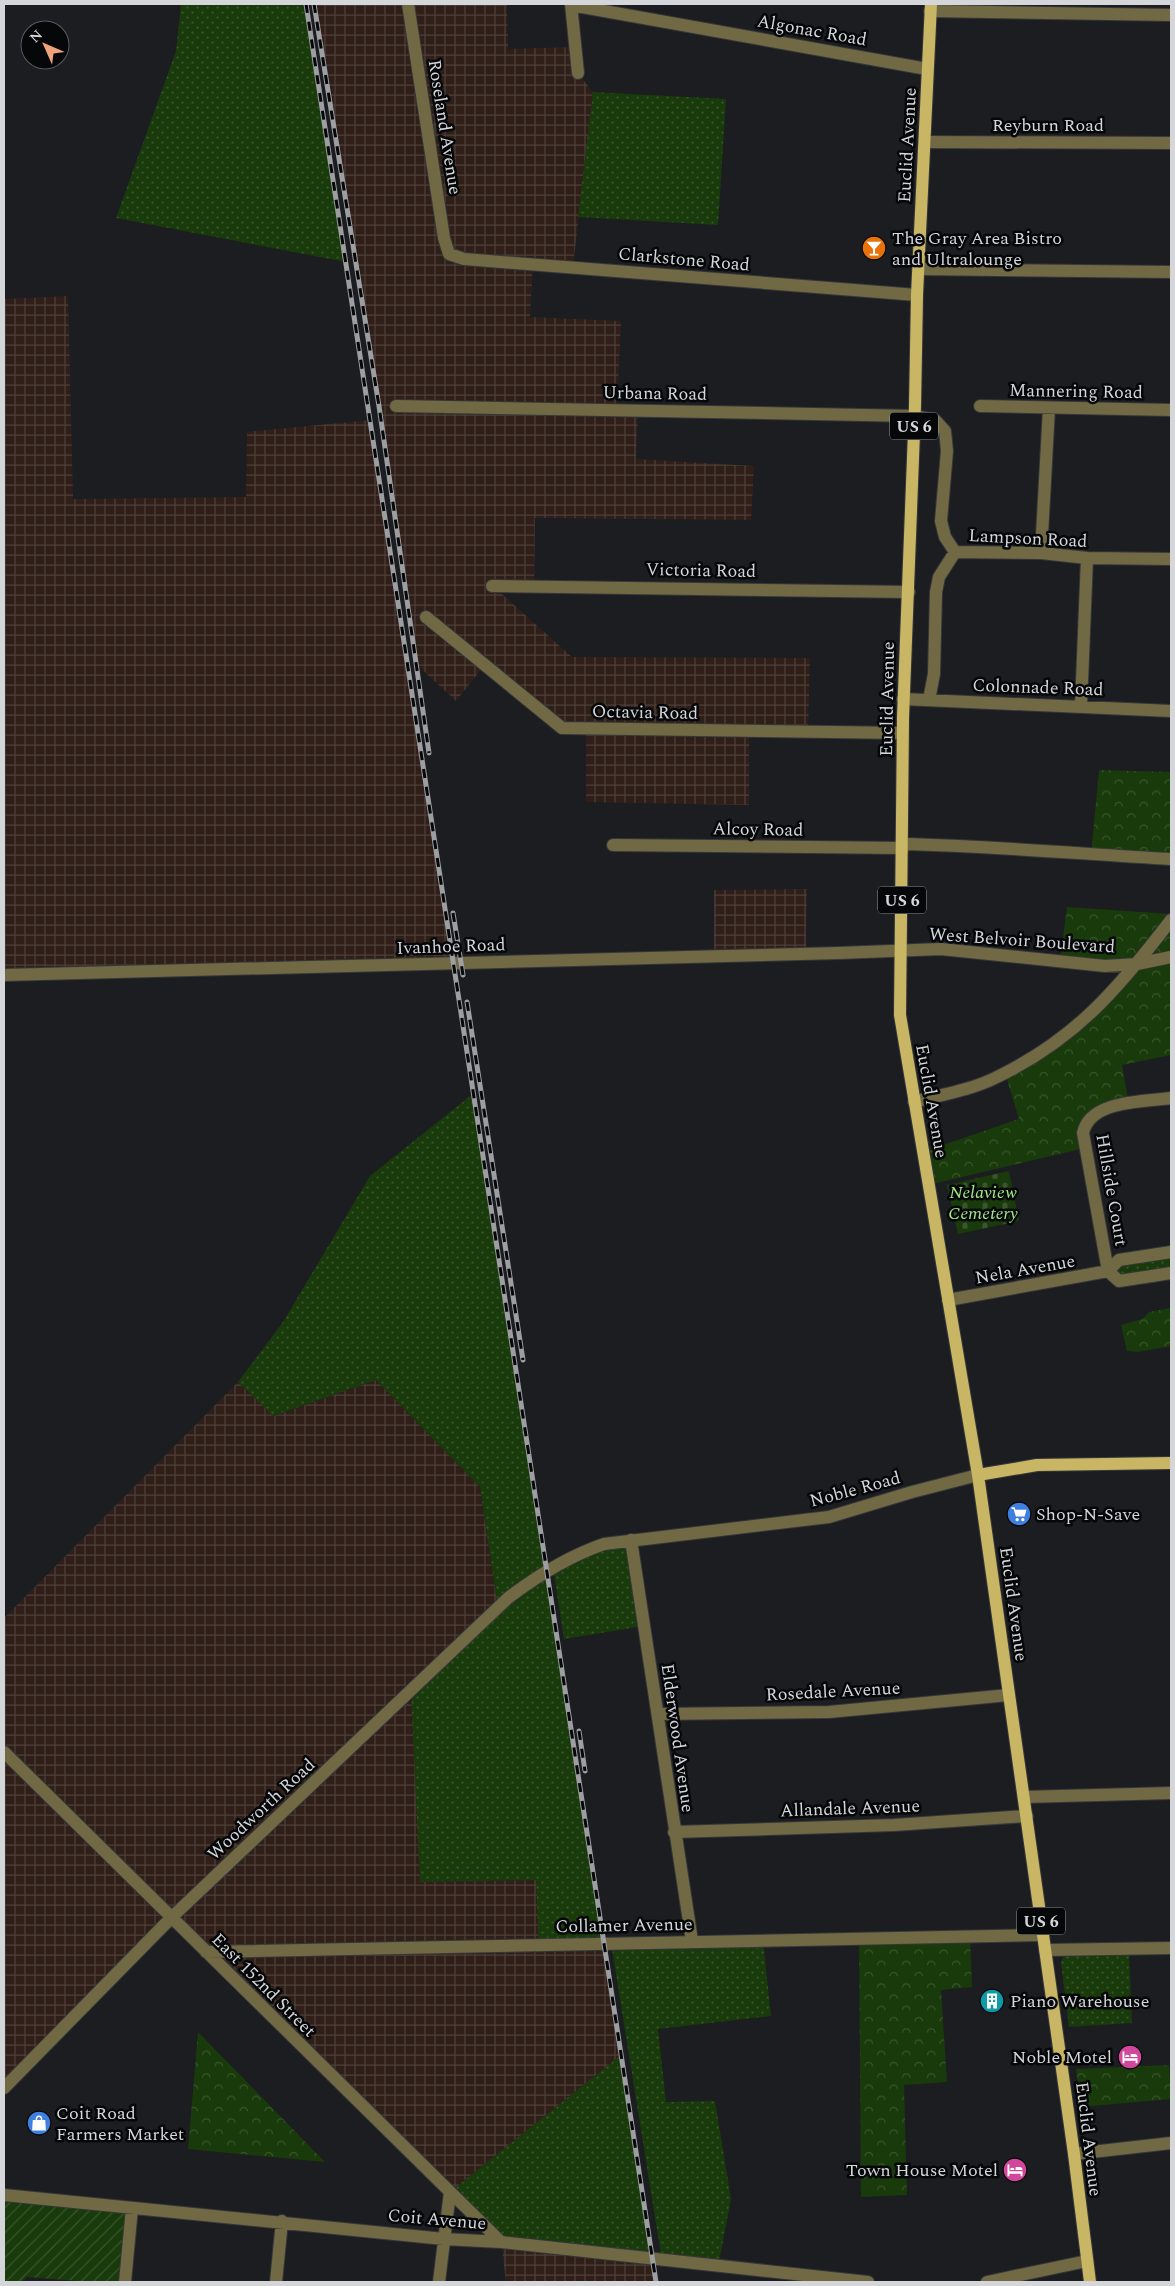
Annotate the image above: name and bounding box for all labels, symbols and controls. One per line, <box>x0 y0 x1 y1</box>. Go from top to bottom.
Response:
street label: Algonac Road <box>755 8 869 53</box>
north arrow <box>20 20 70 70</box>
text: N <box>25 25 48 48</box>
street label: Roseland Avenue <box>420 57 469 197</box>
street label: Euclid Avenue <box>891 87 924 203</box>
street label: Reyburn Road <box>992 112 1104 139</box>
place label: The Gray Area Bistro and Ultralounge <box>892 225 1062 273</box>
bar icon: The Gray Area Bistro and Ultralounge <box>861 235 887 261</box>
street label: Clarkstone Road <box>617 240 751 279</box>
street label: Mannering Road <box>1009 377 1143 406</box>
street label: Urbana Road <box>602 379 708 408</box>
road number: US 6 <box>890 412 938 440</box>
street label: Lampson Road <box>968 522 1088 555</box>
street label: Victoria Road <box>646 556 756 585</box>
street label: Euclid Avenue <box>873 641 902 757</box>
street label: Colonnade Road <box>972 672 1104 703</box>
street label: Octavia Road <box>592 698 698 727</box>
street label: Alcoy Road <box>712 815 804 844</box>
road number: US 6 <box>878 886 926 914</box>
street label: West Belvoir Boulevard <box>928 921 1116 960</box>
street label: Ivanhoe Road <box>396 931 506 962</box>
street label: Euclid Avenue <box>908 1042 955 1160</box>
street label: Hillside Court <box>1088 1132 1135 1249</box>
park label: Nelaview Cemetery <box>948 1179 1018 1227</box>
street label: Nela Avenue <box>973 1247 1077 1292</box>
street label: Noble Road <box>807 1464 904 1515</box>
supermarket icon: Shop-N-Save <box>1006 1501 1032 1527</box>
place label: Shop-N-Save <box>1036 1501 1140 1528</box>
street label: Euclid Avenue <box>992 1545 1035 1663</box>
street label: Elderwood Avenue <box>654 1662 701 1814</box>
street label: Rosedale Avenue <box>765 1674 901 1709</box>
street label: Woodworth Road <box>201 1752 321 1867</box>
street label: Allandale Avenue <box>780 1793 920 1824</box>
road number: US 6 <box>1017 1908 1065 1934</box>
street label: Collamer Avenue <box>555 1911 693 1940</box>
street label: East 152nd Street <box>205 1927 322 2044</box>
building icon: Piano Warehouse <box>979 1988 1005 2014</box>
place label: Piano Warehouse <box>1010 1988 1149 2015</box>
place label: Noble Motel <box>1012 2044 1112 2071</box>
hotel icon: Noble Motel <box>1117 2044 1143 2070</box>
street label: Euclid Avenue <box>1068 2080 1109 2198</box>
place label: Coit Road Farmers Market <box>56 2100 184 2148</box>
shop icon: Coit Road Farmers Market <box>26 2110 52 2136</box>
place label: Town House Motel <box>846 2157 998 2184</box>
hotel icon: Town House Motel <box>1002 2157 1028 2183</box>
street label: Coit Avenue <box>387 2202 487 2237</box>

